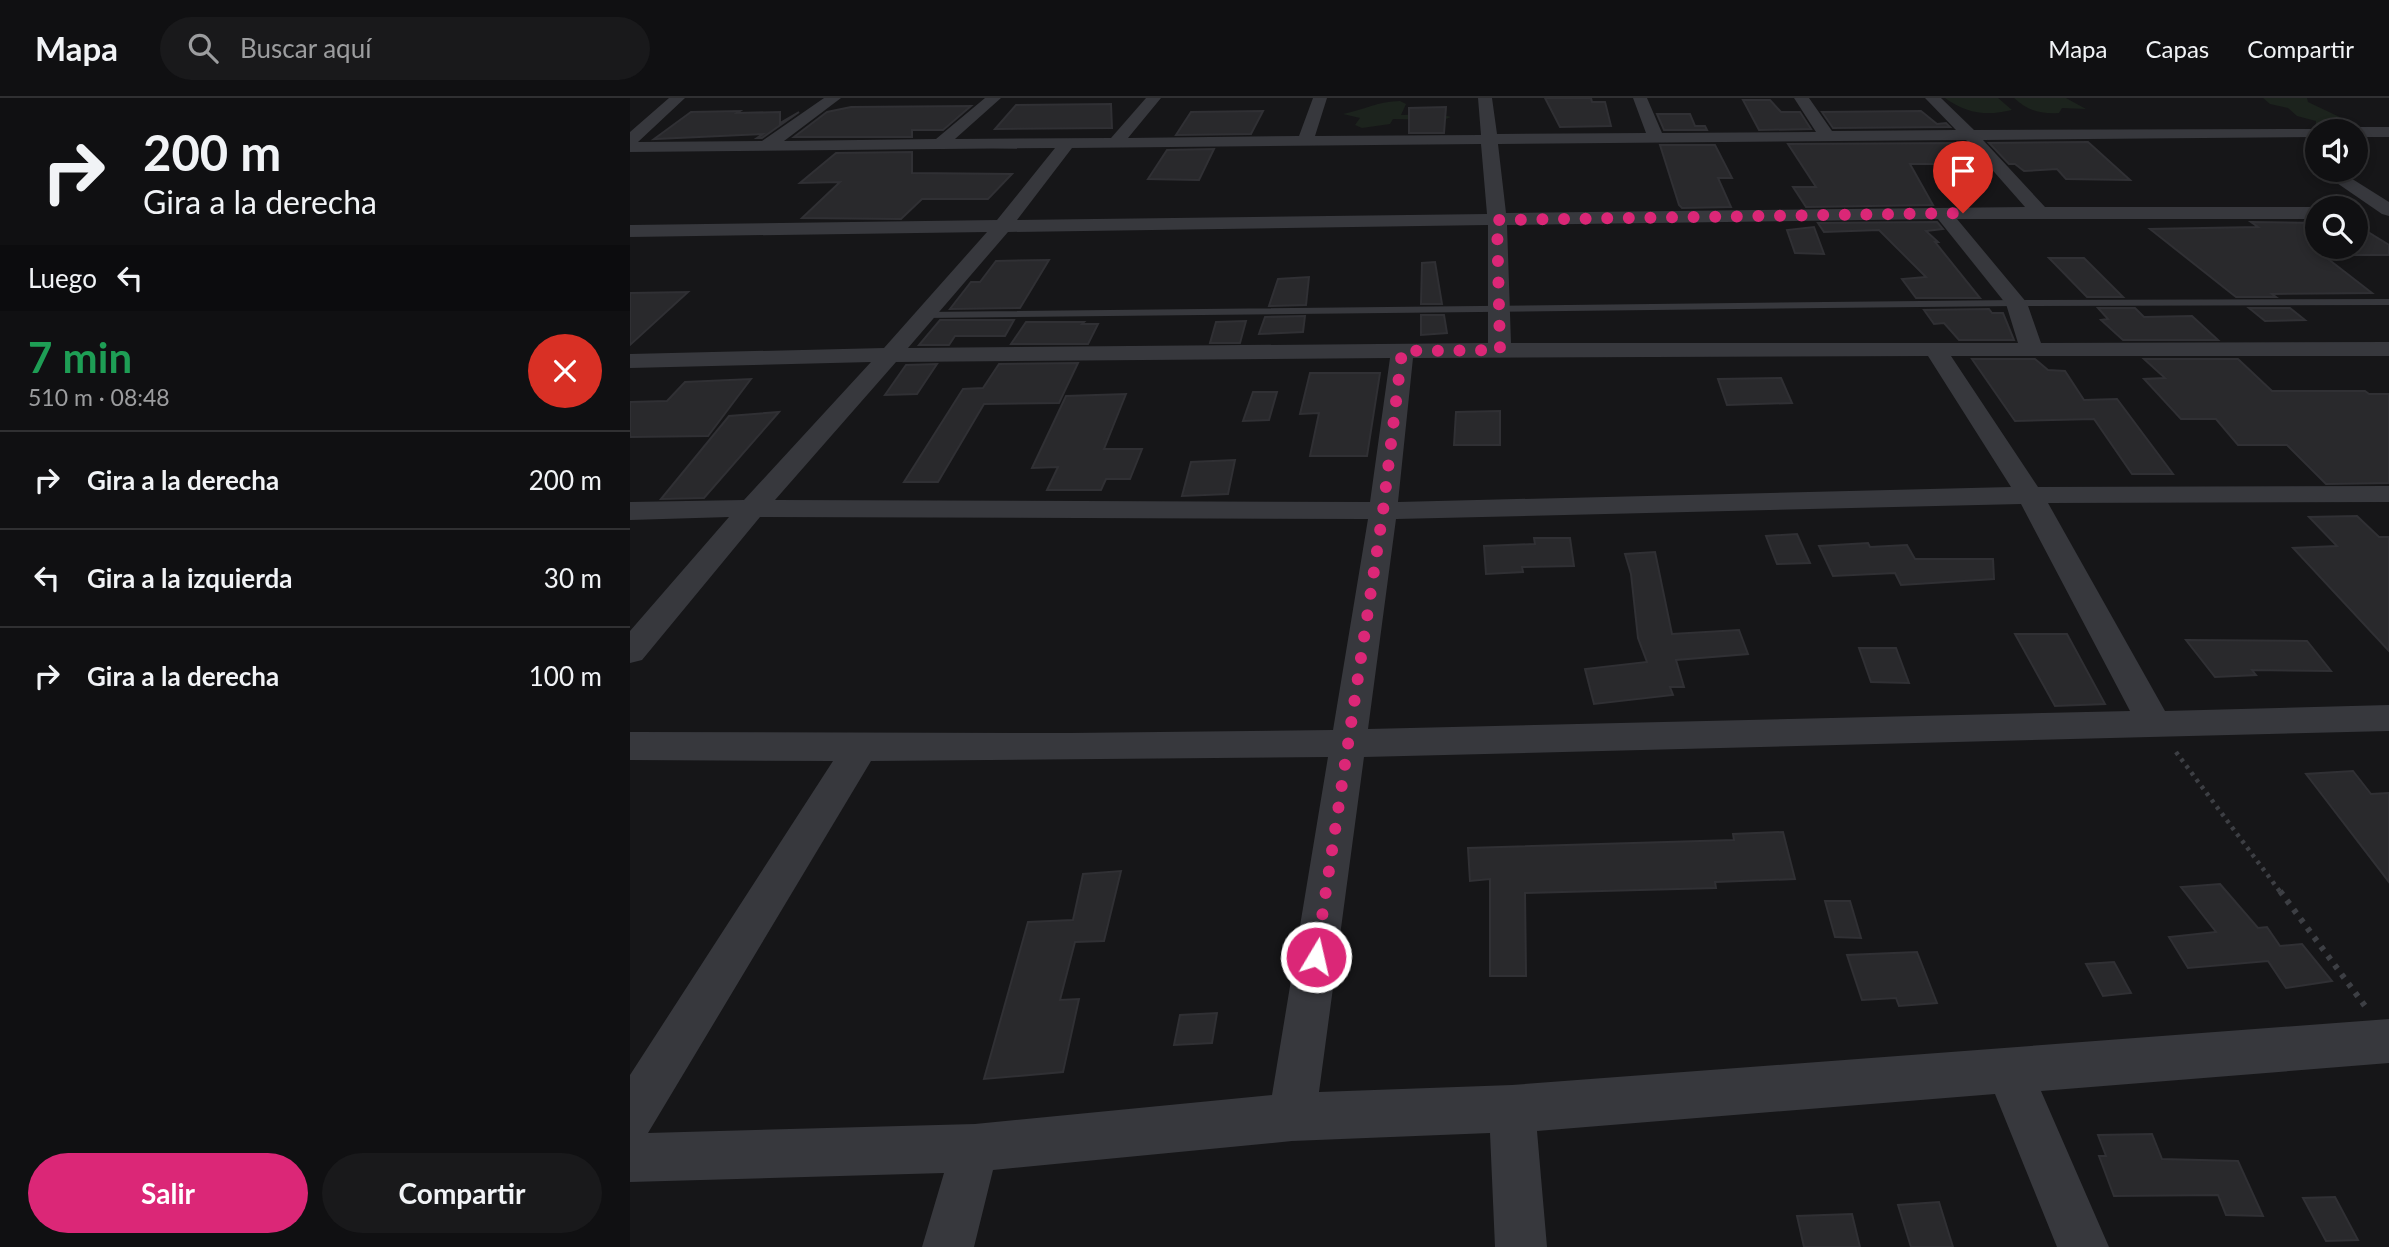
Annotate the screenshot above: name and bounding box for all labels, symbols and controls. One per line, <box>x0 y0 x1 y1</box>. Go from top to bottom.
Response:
search box <box>160 17 650 80</box>
text: Mapa <box>35 28 118 68</box>
icon: search <box>184 29 222 67</box>
text: Buscar aquí <box>240 32 371 64</box>
text: Mapa <box>2048 34 2107 63</box>
text: Capas <box>2145 34 2209 63</box>
text: Compartir <box>2247 34 2354 63</box>
map controls <box>2305 119 2368 259</box>
button: sound <box>2305 119 2368 182</box>
text: 200 m <box>143 123 281 181</box>
icon: right <box>28 126 119 217</box>
pin <box>1933 141 1993 213</box>
icon: arrive <box>1944 152 1982 190</box>
text: Gira a la derecha <box>143 182 377 221</box>
button: search <box>2305 196 2368 259</box>
icon: left <box>111 259 149 297</box>
text: Luego <box>28 262 97 294</box>
text: 7 min <box>28 332 132 382</box>
button: close <box>528 334 602 408</box>
text: 510 m · 08:48 <box>28 383 170 411</box>
icon: right <box>28 461 66 499</box>
text: Gira a la derecha <box>87 464 279 496</box>
text: 200 m <box>529 464 602 496</box>
icon: left <box>28 559 66 597</box>
text: Gira a la izquierda <box>87 562 293 594</box>
text: 30 m <box>544 562 602 594</box>
icon: right <box>28 657 66 695</box>
text: Gira a la derecha <box>87 660 279 692</box>
text: 100 m <box>529 660 602 692</box>
position arrow <box>1279 920 1353 994</box>
button: Salir <box>28 1153 308 1233</box>
button: Compartir <box>322 1153 602 1233</box>

